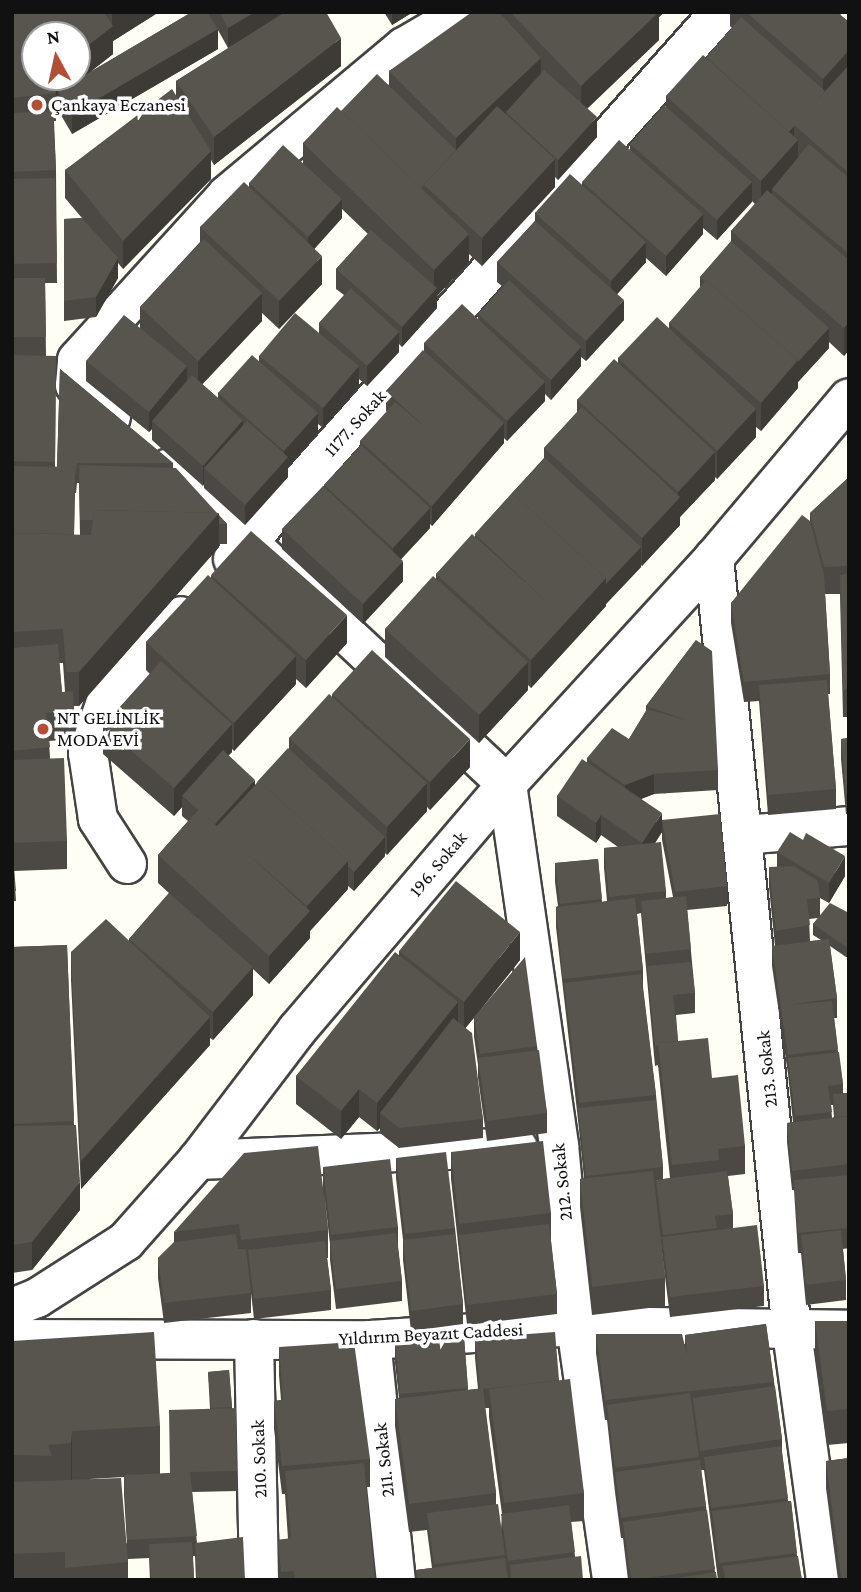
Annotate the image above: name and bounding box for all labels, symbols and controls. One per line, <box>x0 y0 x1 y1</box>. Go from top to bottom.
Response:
north arrow <box>21 21 91 91</box>
text: N <box>45 25 61 48</box>
place label: Çankaya Eczanesi <box>51 94 186 116</box>
marker: Çankaya Eczanesi <box>29 97 45 113</box>
street label: 1177. Sokak <box>319 385 391 461</box>
place label: NT GELİNLİK MODA EVİ <box>57 707 160 751</box>
marker: NT GELİNLİK MODA EVİ <box>35 721 51 737</box>
street label: 196. Sokak <box>404 827 472 901</box>
street label: 213. Sokak <box>752 1029 782 1109</box>
street label: 212. Sokak <box>547 1142 577 1222</box>
street label: Yıldırım Beyazıt Caddesi <box>338 1318 524 1350</box>
street label: 210. Sokak <box>246 1419 272 1499</box>
street label: 211. Sokak <box>369 1422 399 1498</box>

